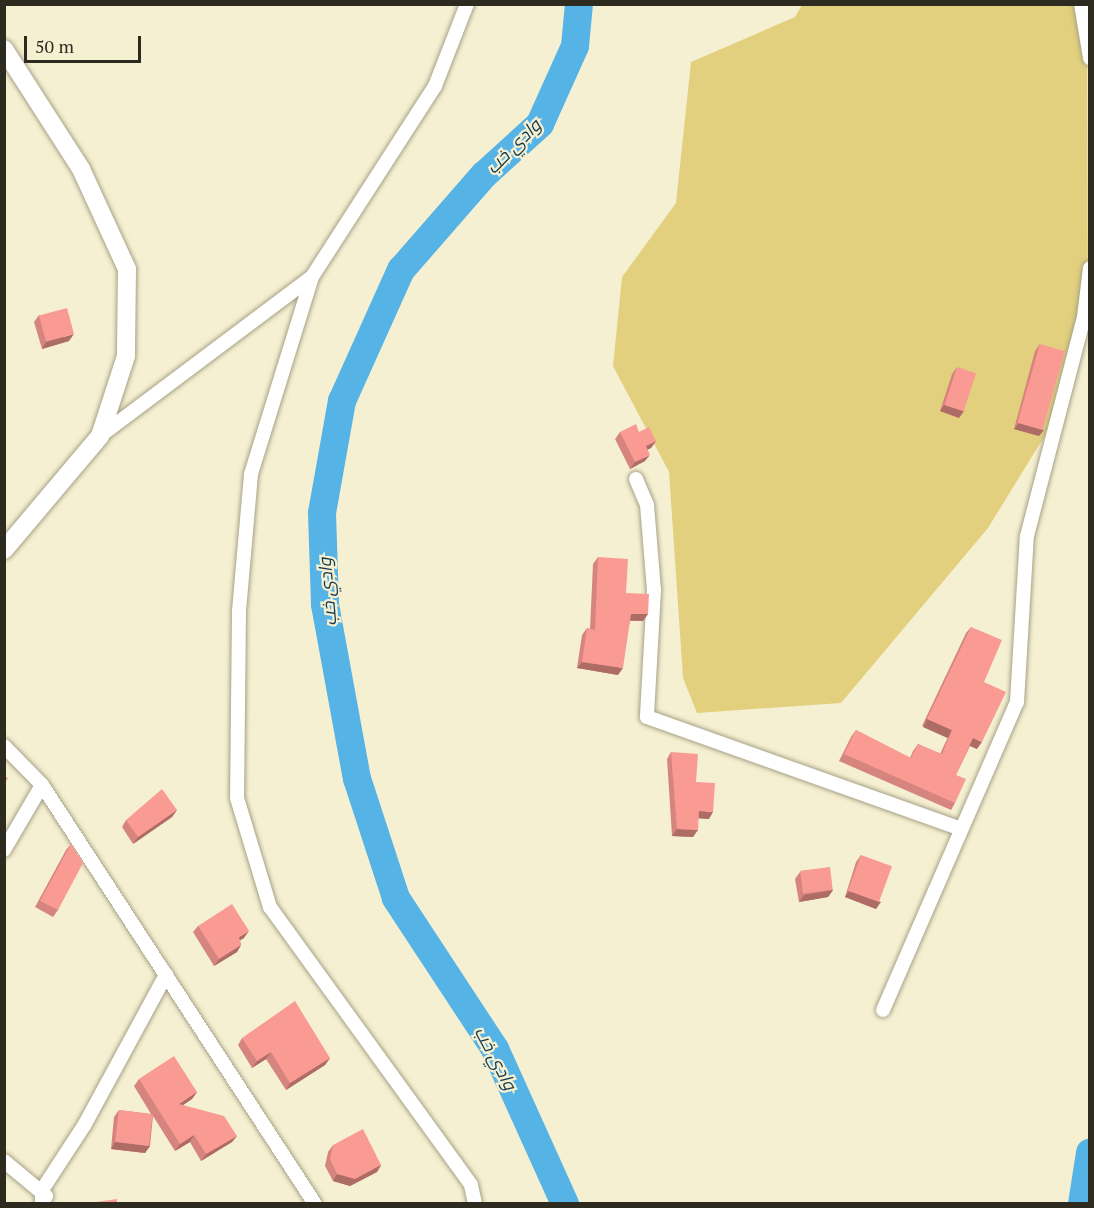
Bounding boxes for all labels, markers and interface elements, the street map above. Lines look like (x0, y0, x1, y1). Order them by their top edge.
scale bar (27, 24, 144, 62)
text: 50 m (35, 34, 74, 58)
water label: وادي خب (481, 114, 545, 178)
water label: وادي خب (313, 557, 341, 627)
water label: وادي خب (470, 1023, 522, 1093)

